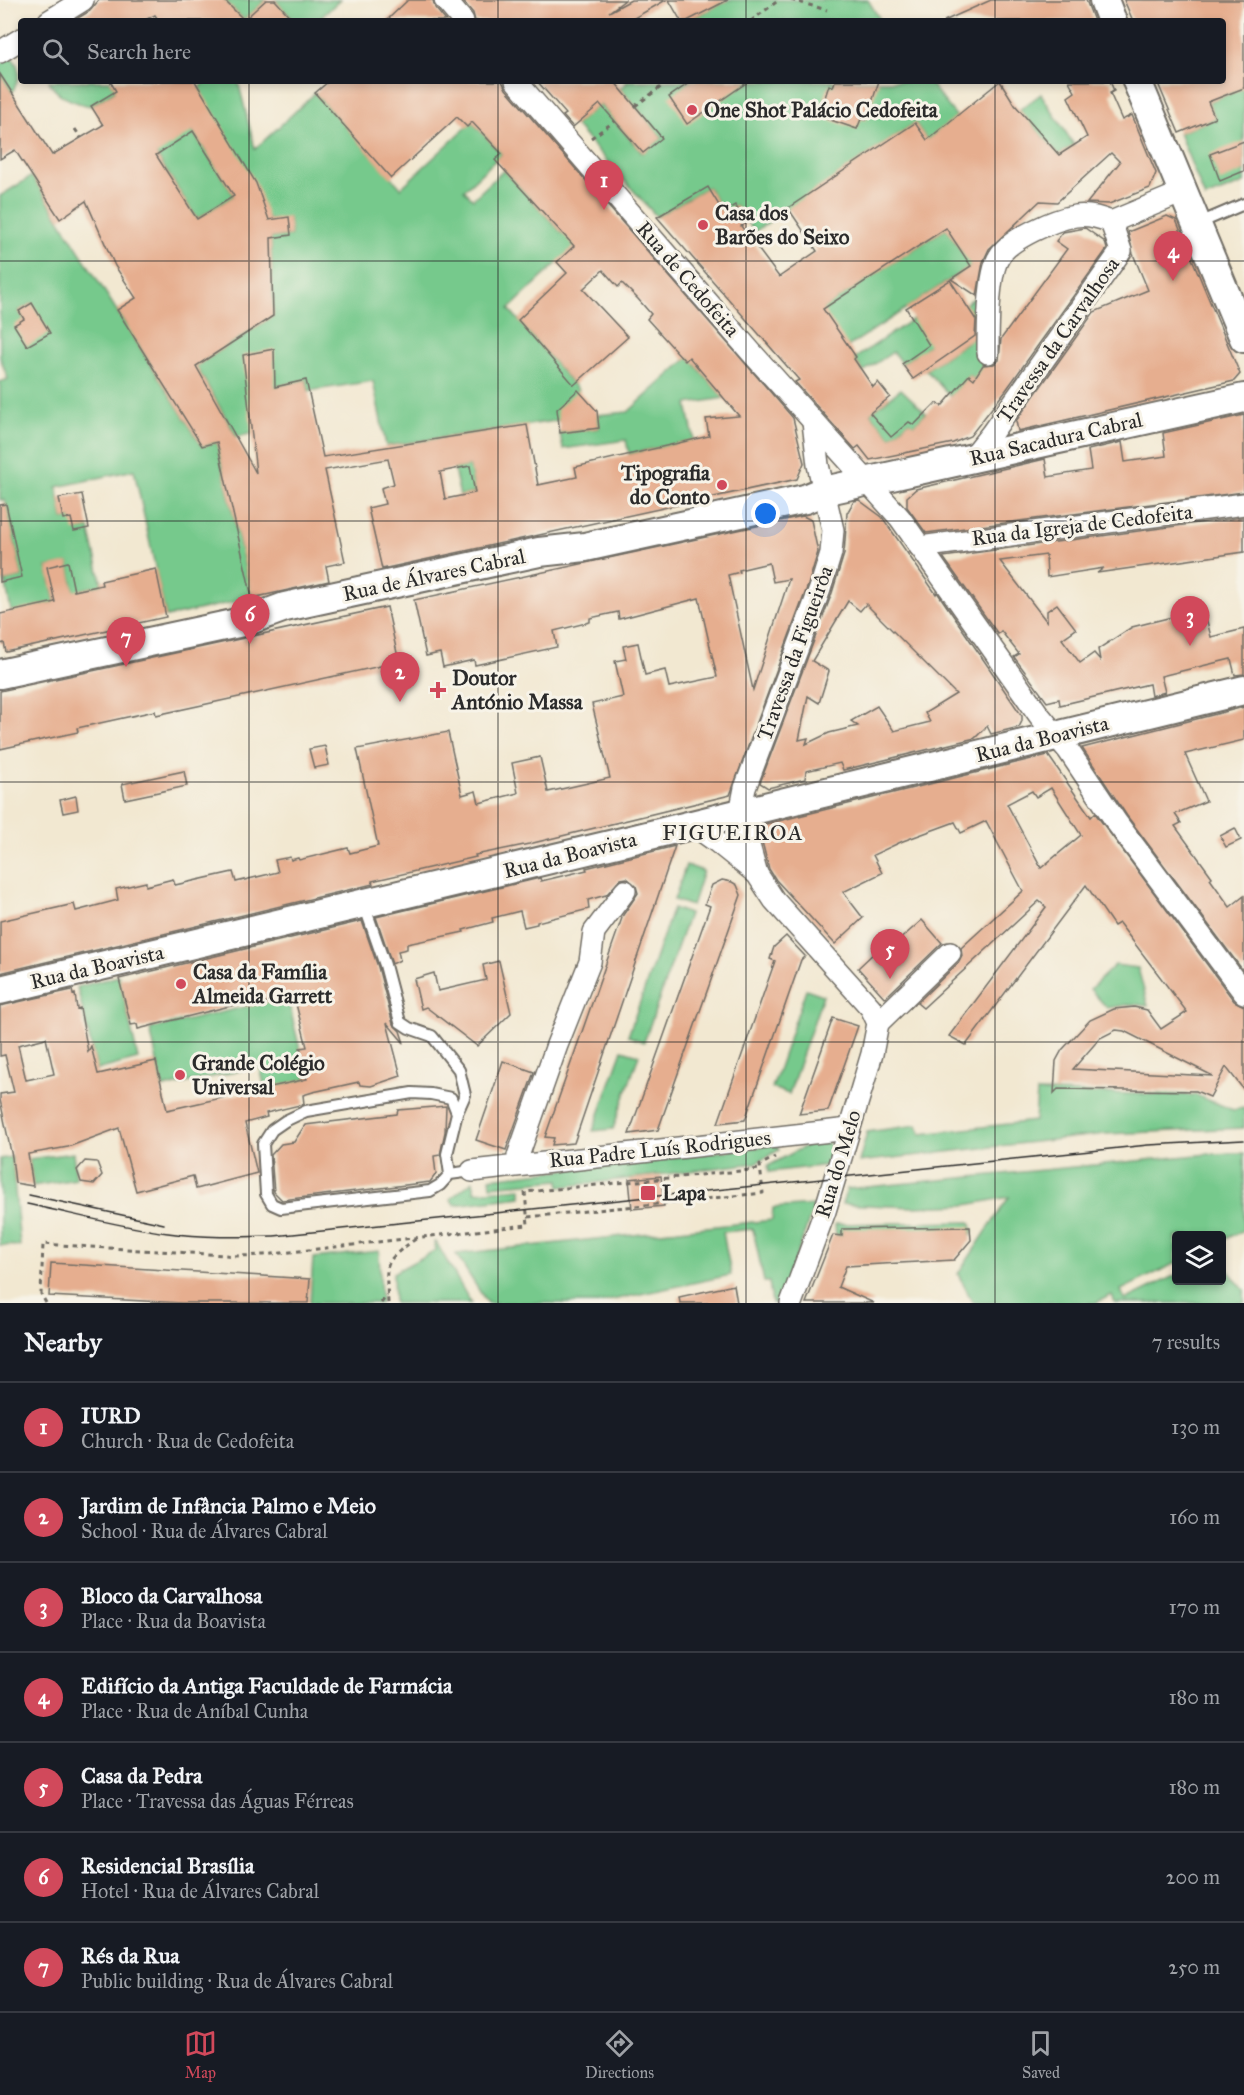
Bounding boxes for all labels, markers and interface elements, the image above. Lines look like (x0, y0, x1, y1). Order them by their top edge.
search box (18, 18, 1226, 84)
icon: search (39, 35, 72, 68)
text: Search here (87, 38, 191, 65)
place label: One Shot Palácio Cedofeita (704, 97, 939, 123)
marker: One Shot Palácio Cedofeita (685, 103, 699, 117)
pin: 1 (584, 160, 624, 210)
place label: Casa dos Barões do Seixo (715, 200, 850, 250)
street label: Rua de Cedofeita (631, 216, 745, 342)
marker: Casa dos Barões do Seixo (696, 218, 710, 232)
pin: 4 (1154, 232, 1192, 281)
street label: Travessa da Carvalhosa (991, 252, 1125, 428)
street label: Rua Sacadura Cabral (967, 406, 1145, 472)
place label: Tipografia do Conto (620, 460, 711, 510)
marker: Tipografia do Conto (715, 478, 729, 492)
your location (751, 499, 780, 528)
street label: Rua da Igreja de Cedofeita (970, 499, 1194, 551)
street label: Rua de Álvares Cabral (340, 543, 528, 607)
street label: Travessa da Figueirôa (751, 562, 839, 744)
pin: 6 (230, 594, 270, 644)
pin: 3 (1170, 596, 1210, 646)
pin: 7 (106, 618, 146, 667)
pin: 2 (380, 652, 420, 702)
place label: Doutor António Massa (450, 665, 584, 715)
marker: Doutor António Massa (429, 681, 447, 699)
street label: Rua da Boavista (973, 710, 1111, 768)
district label: FIGUEIROA (662, 819, 804, 846)
street label: Rua da Boavista (501, 826, 639, 884)
pin: 5 (870, 930, 910, 979)
street label: Rua da Boavista (28, 939, 166, 995)
place label: Casa da Família Almeida Garrett (191, 959, 333, 1009)
marker: Casa da Família Almeida Garrett (174, 977, 188, 991)
place label: Grande Colégio Universal (192, 1050, 325, 1100)
marker: Grande Colégio Universal (173, 1068, 187, 1082)
street label: Rua do Melo (809, 1107, 867, 1221)
street label: Rua Padre Luís Rodrigues (548, 1124, 772, 1174)
place label: Lapa (662, 1180, 707, 1206)
marker: Lapa (639, 1184, 657, 1202)
map controls (1172, 1231, 1226, 1285)
button: layers (1172, 1231, 1226, 1285)
text: Nearby (24, 1326, 102, 1358)
text: 7 results (1152, 1330, 1220, 1354)
text: IURD (81, 1402, 141, 1429)
text: 1 (40, 1415, 47, 1439)
text: 130 m (1171, 1415, 1220, 1439)
text: Church · Rua de Cedofeita (81, 1429, 294, 1453)
text: Jardim de Infância Palmo e Meio (81, 1492, 376, 1519)
text: 2 (39, 1505, 48, 1529)
text: 160 m (1169, 1505, 1220, 1529)
text: School · Rua de Álvares Cabral (81, 1519, 328, 1543)
text: Bloco da Carvalhosa (81, 1582, 262, 1609)
text: 3 (40, 1595, 48, 1619)
text: 170 m (1169, 1595, 1220, 1619)
text: Place · Rua da Boavista (81, 1609, 266, 1633)
text: Edifício da Antiga Faculdade de Farmácia (81, 1672, 452, 1699)
text: 4 (38, 1685, 49, 1709)
text: 180 m (1169, 1685, 1220, 1709)
text: Place · Rua de Aníbal Cunha (81, 1699, 308, 1723)
text: Casa da Pedra (81, 1762, 202, 1789)
text: 5 (39, 1775, 48, 1799)
text: 180 m (1169, 1775, 1220, 1799)
text: Place · Travessa das Águas Férreas (81, 1789, 354, 1813)
text: Residencial Brasília (81, 1852, 254, 1879)
text: 6 (38, 1865, 49, 1889)
text: 200 m (1166, 1865, 1220, 1889)
text: Hotel · Rua de Álvares Cabral (81, 1879, 319, 1903)
text: Rés da Rua (81, 1942, 180, 1969)
text: 7 (38, 1955, 49, 1979)
text: 250 m (1168, 1955, 1220, 1979)
text: Public building · Rua de Álvares Cabral (81, 1969, 393, 1993)
tab: Map (184, 2027, 217, 2082)
tab: Directions (585, 2027, 654, 2082)
tab: Saved (1022, 2027, 1060, 2082)

